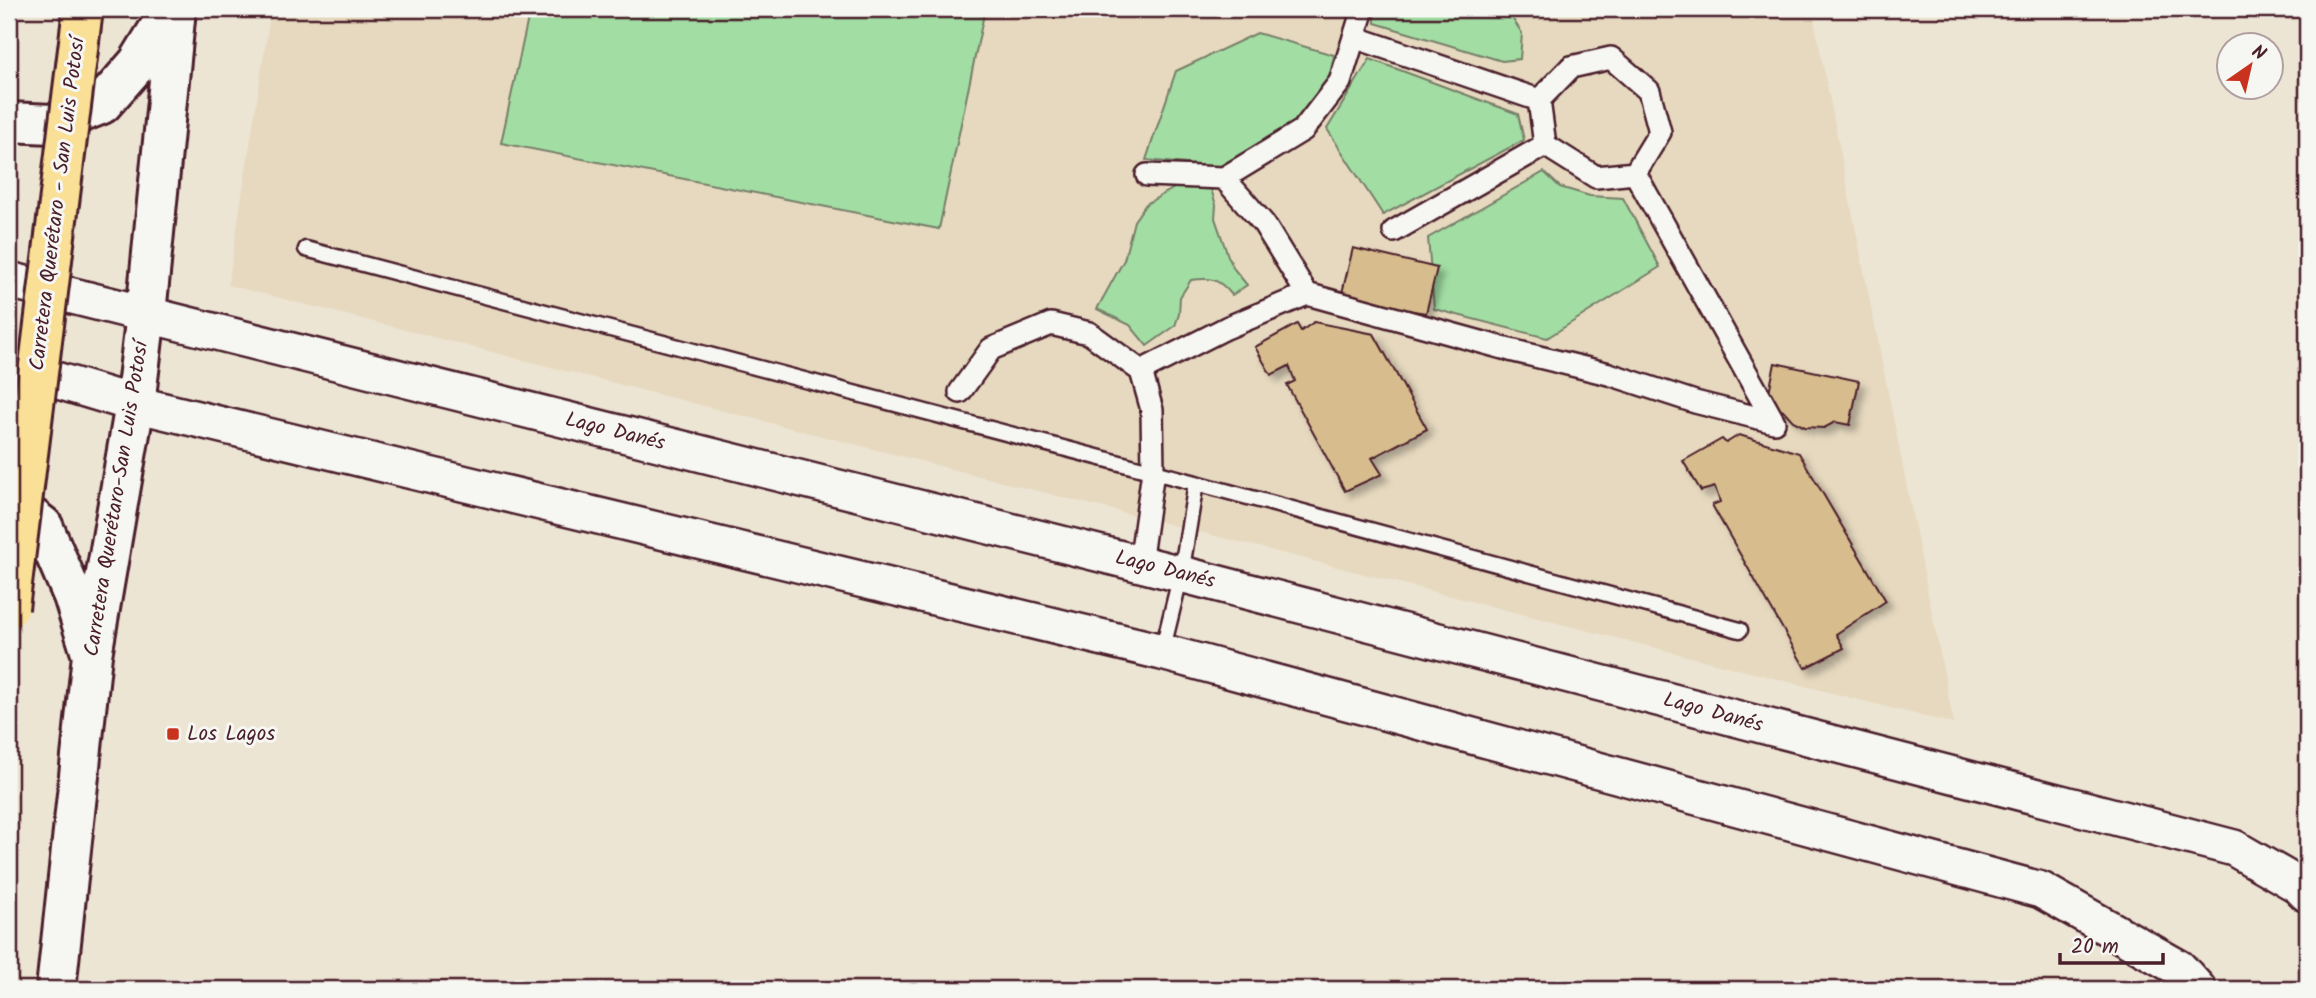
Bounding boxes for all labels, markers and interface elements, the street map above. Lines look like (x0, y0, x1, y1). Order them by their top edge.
street label: Carretera Querétaro - San Luis Potosí (21, 32, 95, 373)
north arrow (2214, 32, 2284, 102)
text: N (2245, 38, 2272, 69)
street label: Carretera Querétaro-San Luis Potosí (76, 336, 159, 659)
street label: Lago Danés (562, 404, 669, 460)
street label: Lago Danés (1112, 542, 1219, 598)
street label: Lago Danés (1659, 684, 1767, 742)
place label: Los Lagos (187, 718, 275, 751)
marker: Los Lagos (165, 726, 181, 742)
scale bar (2060, 921, 2164, 965)
text: 20 m (2071, 931, 2119, 964)

